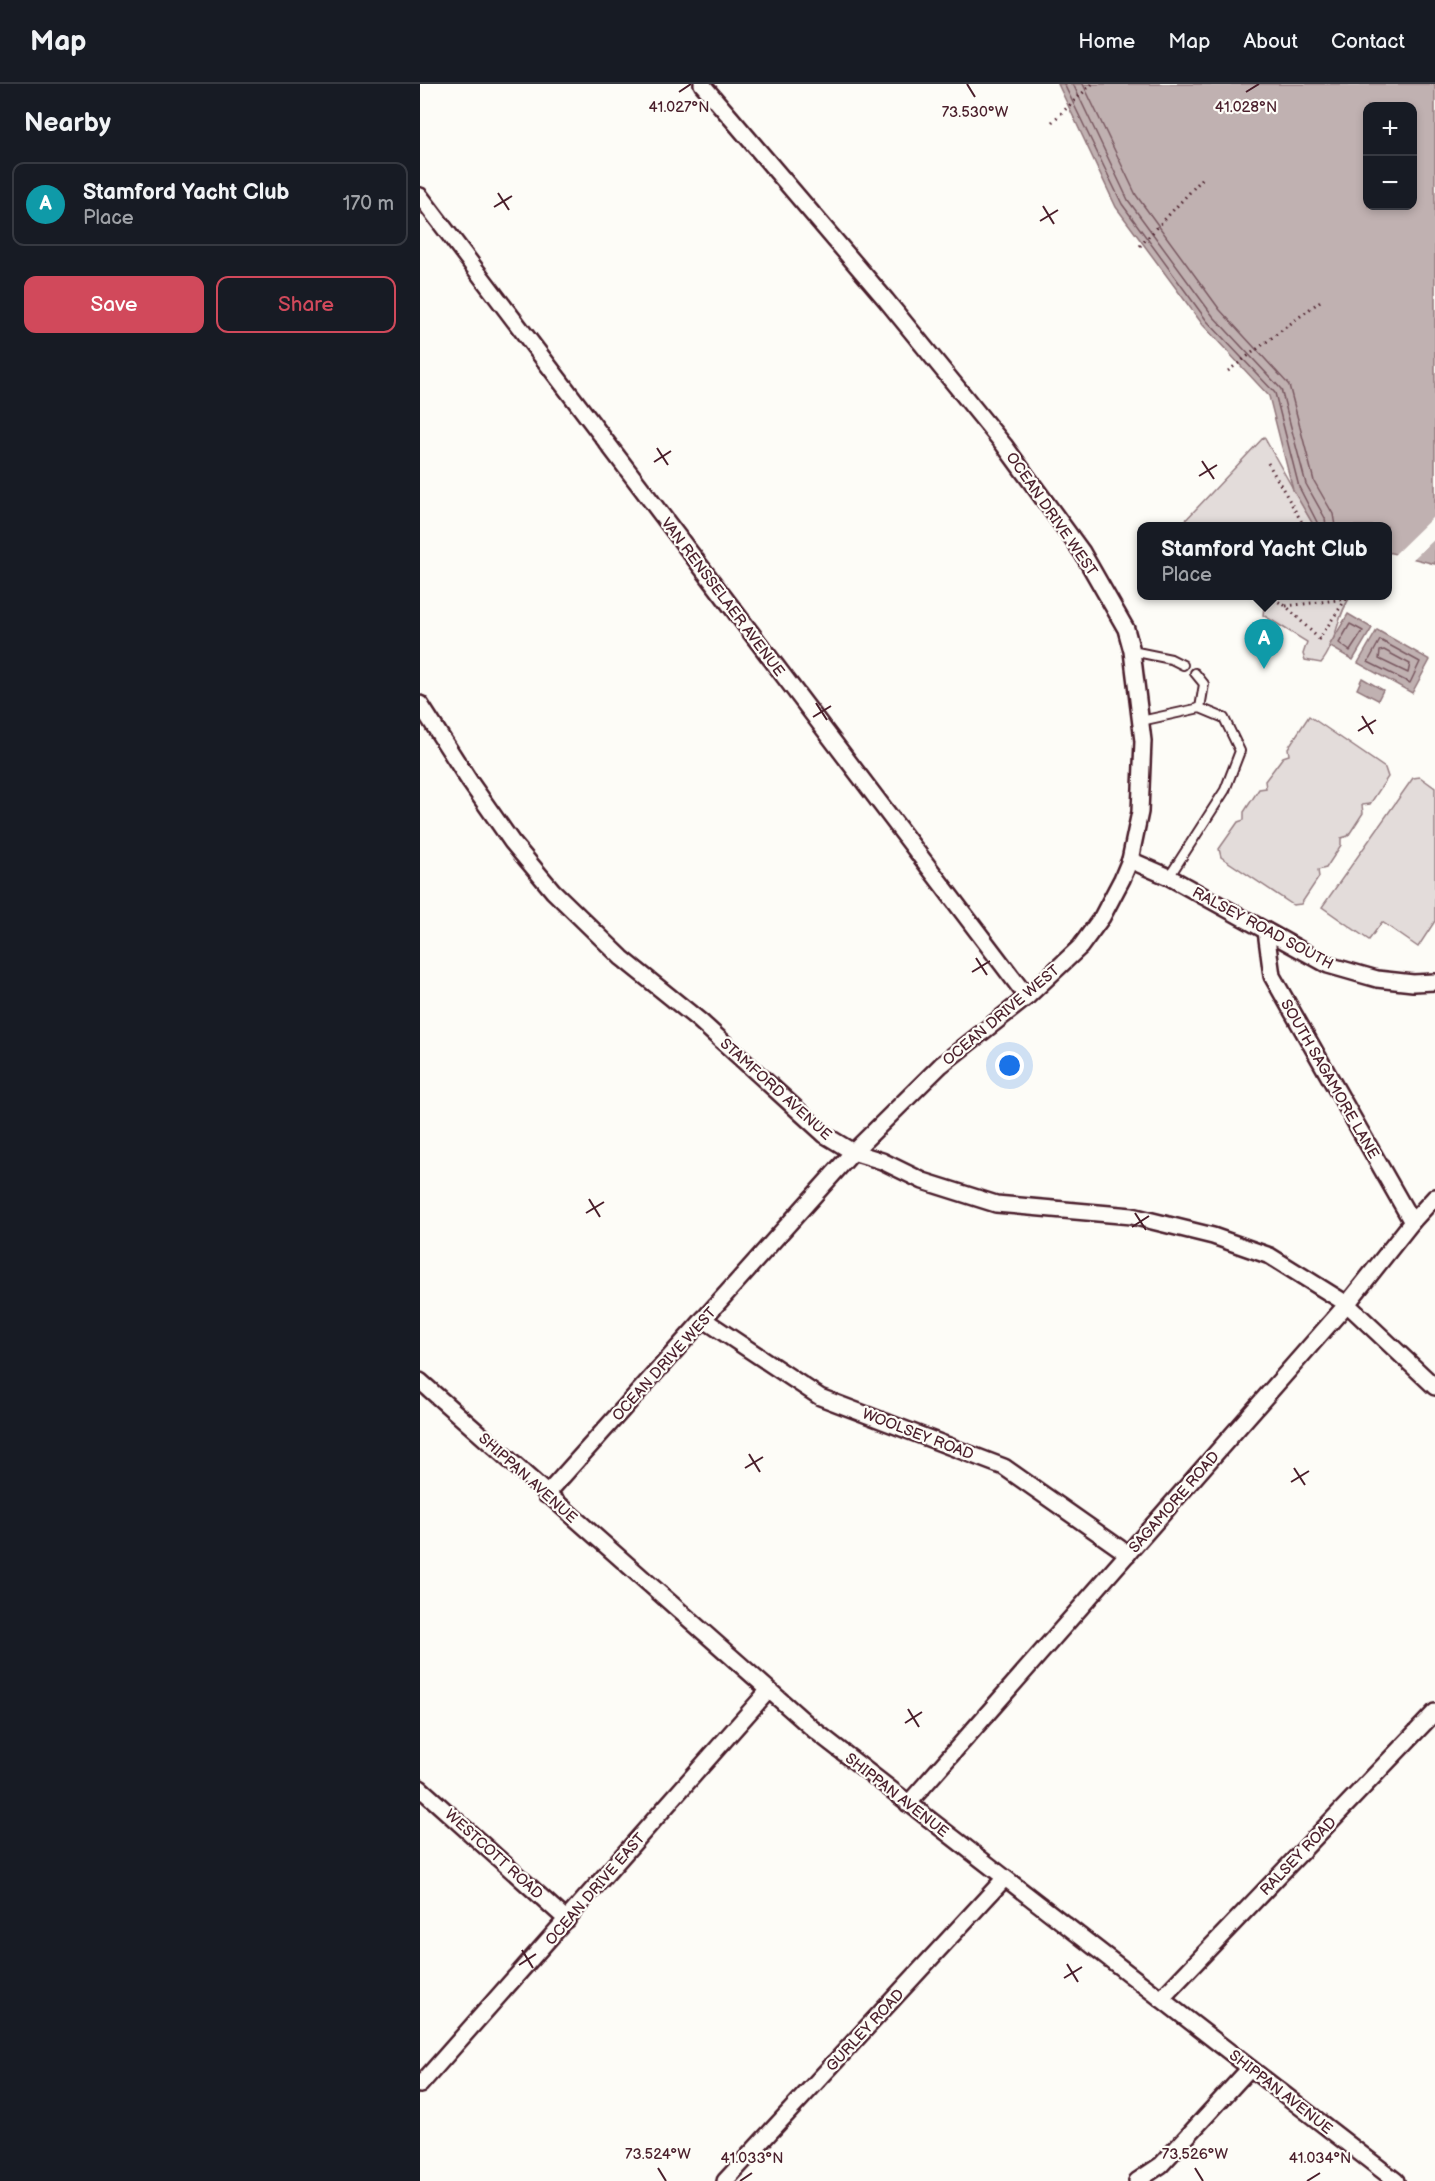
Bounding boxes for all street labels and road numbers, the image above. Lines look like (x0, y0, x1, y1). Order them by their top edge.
street label: OCEAN DRIVE WEST (1002, 449, 1101, 580)
street label: VAN RENSSELAER AVENUE (657, 514, 789, 681)
street label: RALSEY ROAD SOUTH (1189, 883, 1337, 974)
street label: OCEAN DRIVE WEST (939, 961, 1064, 1070)
street label: SOUTH SAGAMORE LANE (1276, 996, 1383, 1163)
street label: STAMFORD AVENUE (716, 1034, 835, 1145)
street label: OCEAN DRIVE WEST (608, 1304, 720, 1425)
street label: WOOLSEY ROAD (859, 1404, 976, 1464)
street label: SHIPPAN AVENUE (474, 1429, 581, 1528)
street label: SAGAMORE ROAD (1125, 1447, 1224, 1557)
street label: SHIPPAN AVENUE (841, 1749, 952, 1842)
street label: WESTCOTT ROAD (441, 1805, 547, 1903)
street label: RALSEY ROAD (1256, 1813, 1341, 1900)
street label: OCEAN DRIVE EAST (541, 1829, 649, 1949)
street label: GURLEY ROAD (822, 1985, 908, 2076)
street label: SHIPPAN AVENUE (1225, 2046, 1336, 2139)

